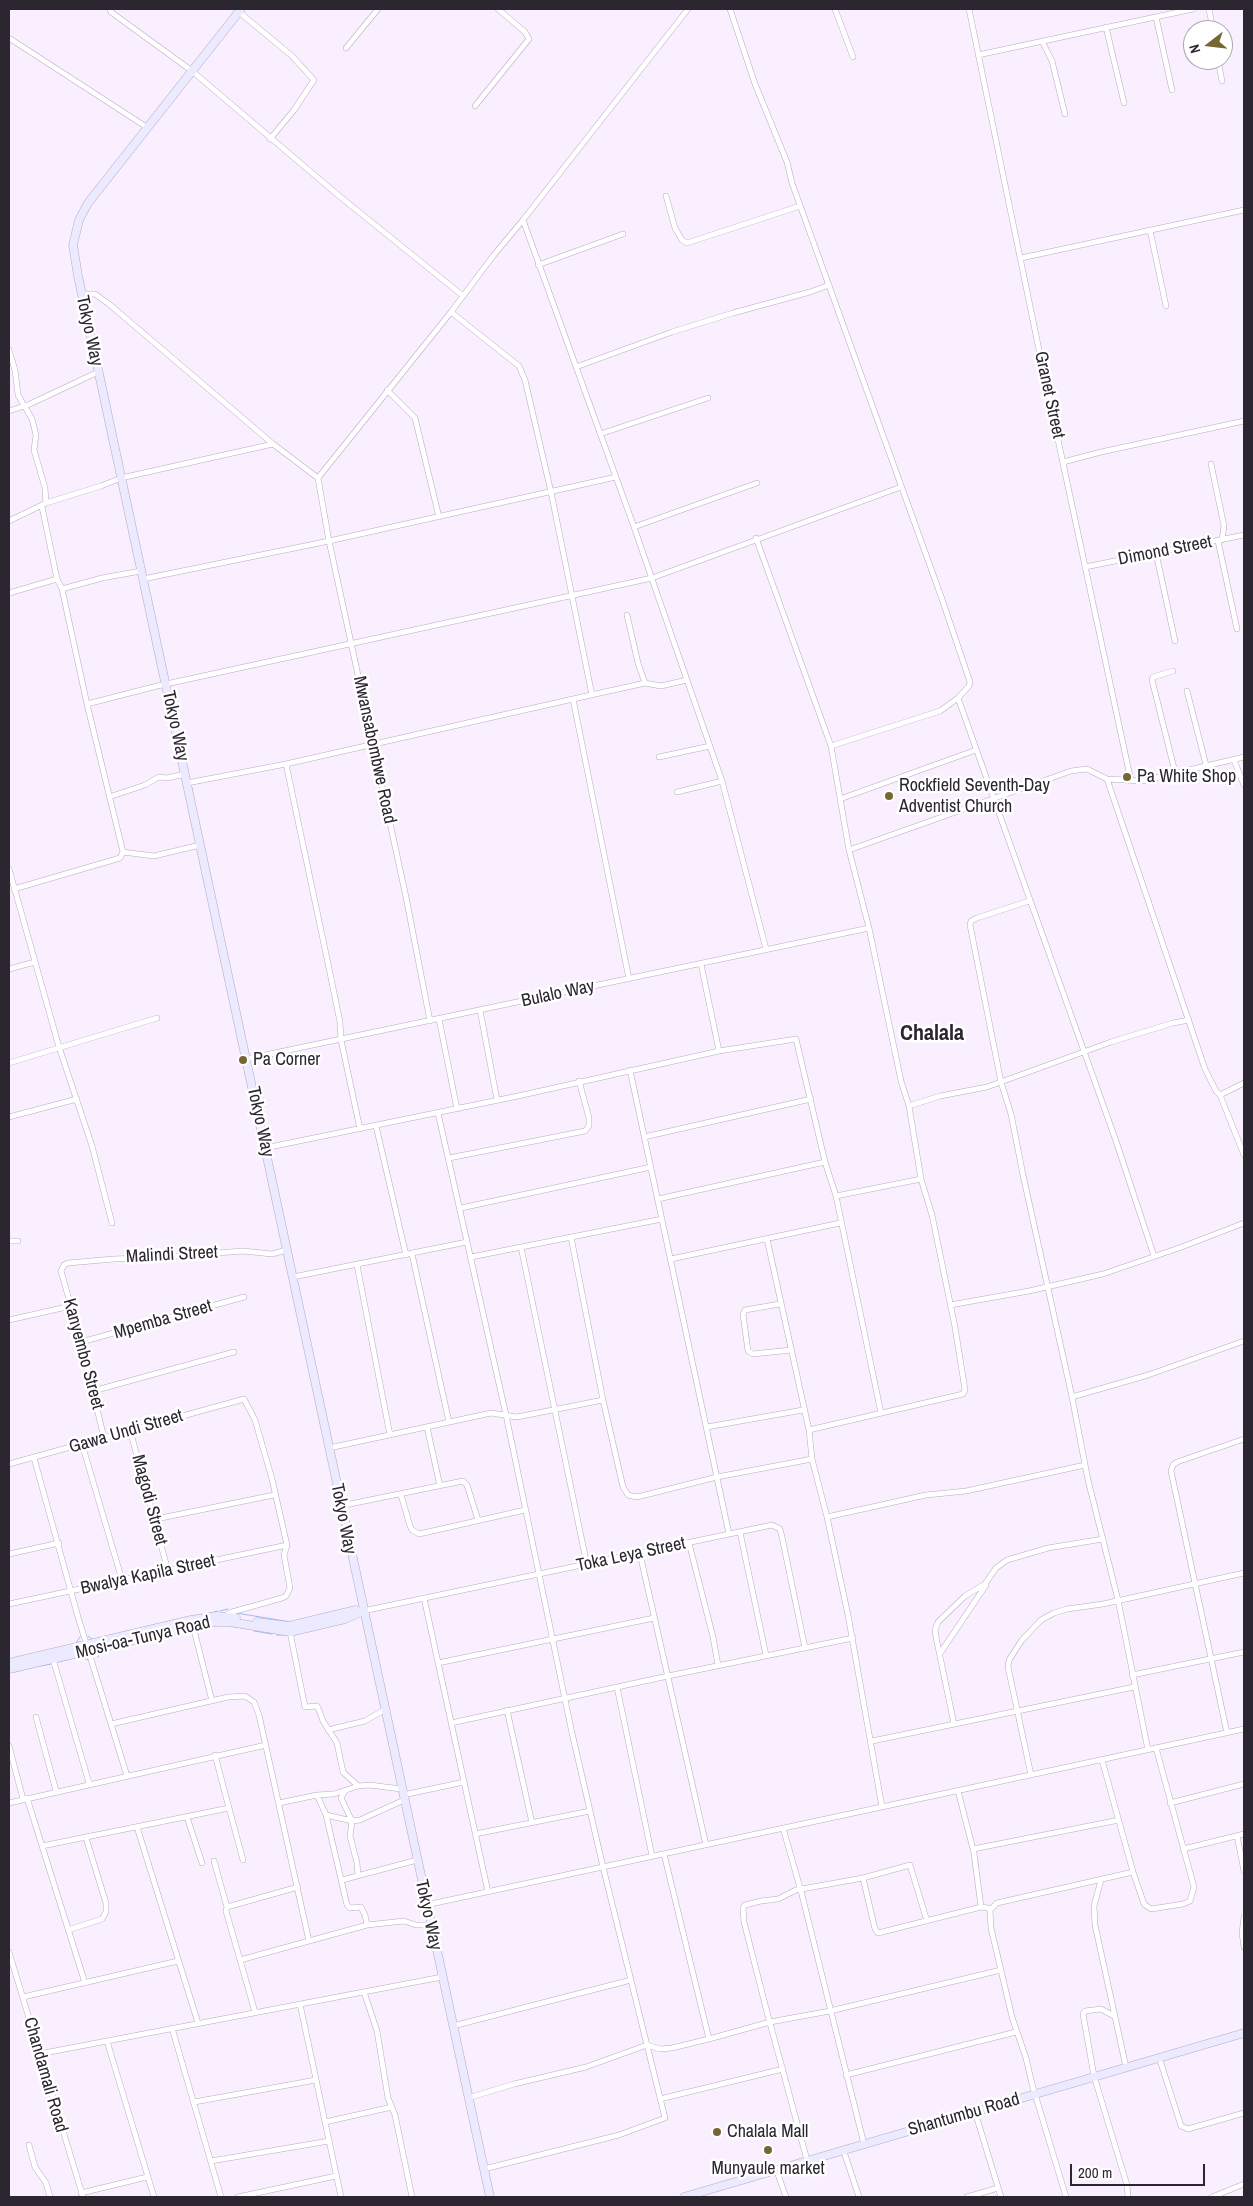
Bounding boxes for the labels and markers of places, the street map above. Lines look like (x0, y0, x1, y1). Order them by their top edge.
place label: Pa White Shop (1137, 766, 1236, 788)
marker: Pa White Shop (1121, 771, 1133, 783)
place label: Rockfield Seventh-Day Adventist Church (899, 775, 1050, 818)
marker: Rockfield Seventh-Day Adventist Church (883, 790, 895, 802)
place label: Pa Corner (253, 1049, 320, 1071)
marker: Pa Corner (237, 1054, 249, 1066)
place label: Chalala Mall (727, 2121, 808, 2143)
marker: Chalala Mall (711, 2126, 723, 2138)
marker: Munyaule market (762, 2144, 774, 2156)
place label: Munyaule market (711, 2158, 825, 2180)

